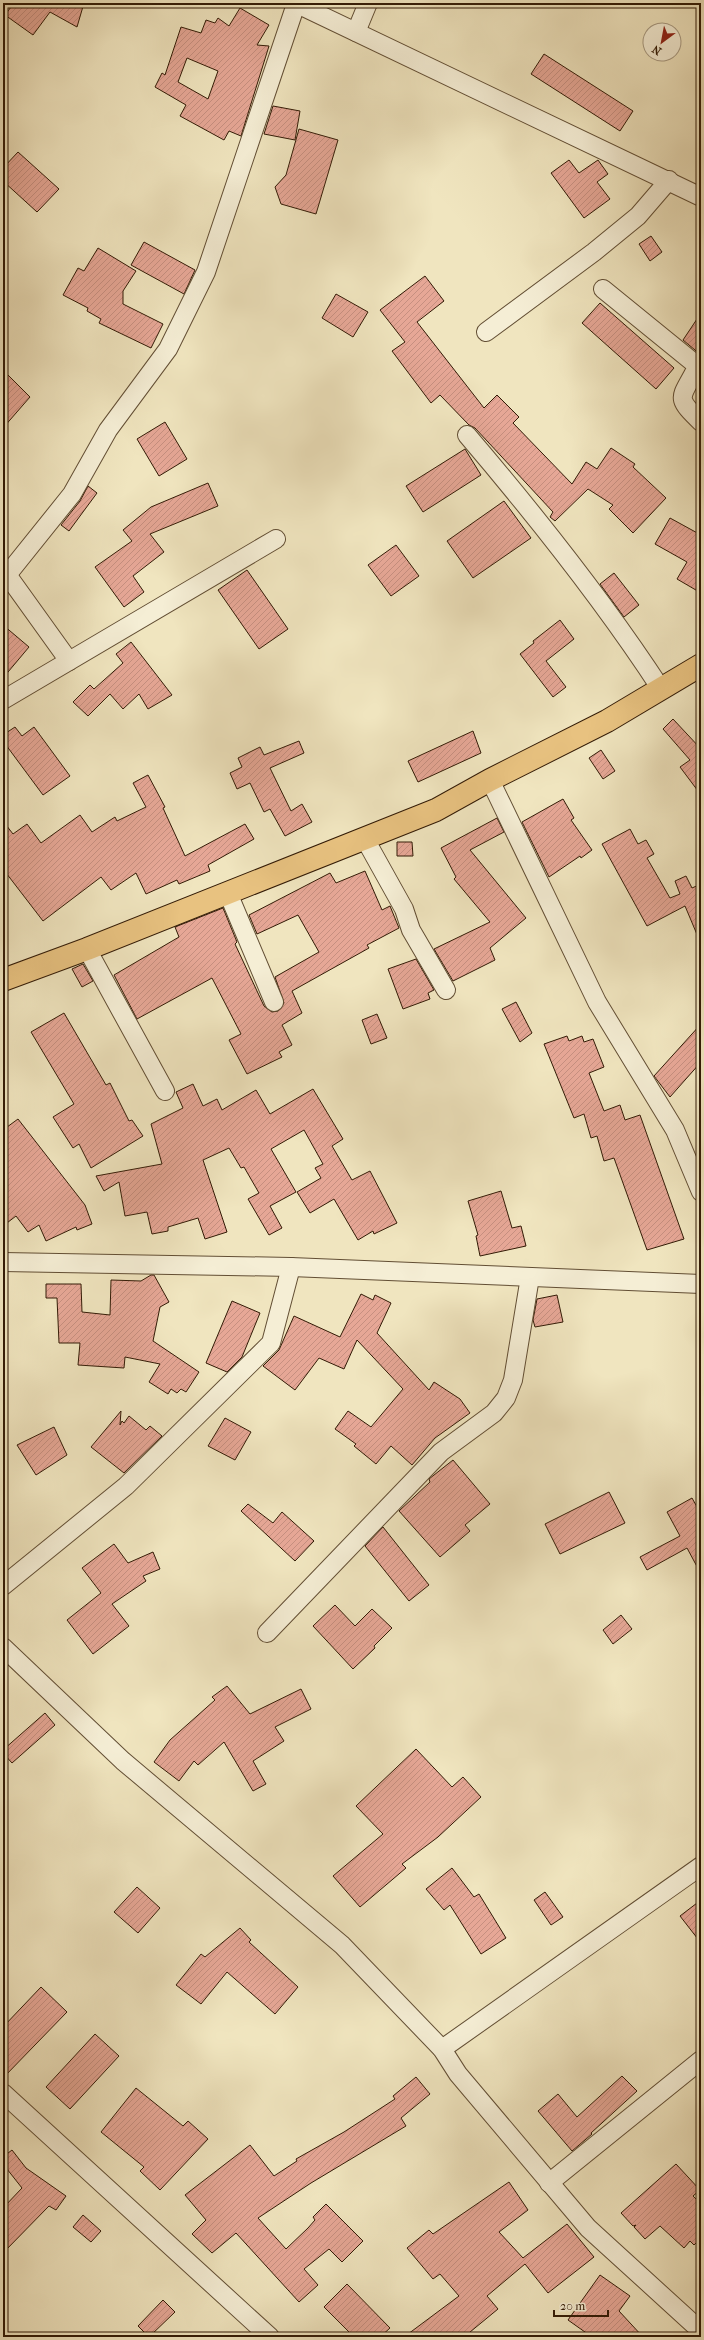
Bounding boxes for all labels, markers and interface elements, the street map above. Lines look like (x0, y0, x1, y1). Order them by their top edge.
north arrow (642, 22, 682, 62)
text: N (649, 42, 664, 58)
scale bar (554, 2292, 608, 2318)
text: 20 m (560, 2299, 585, 2313)

